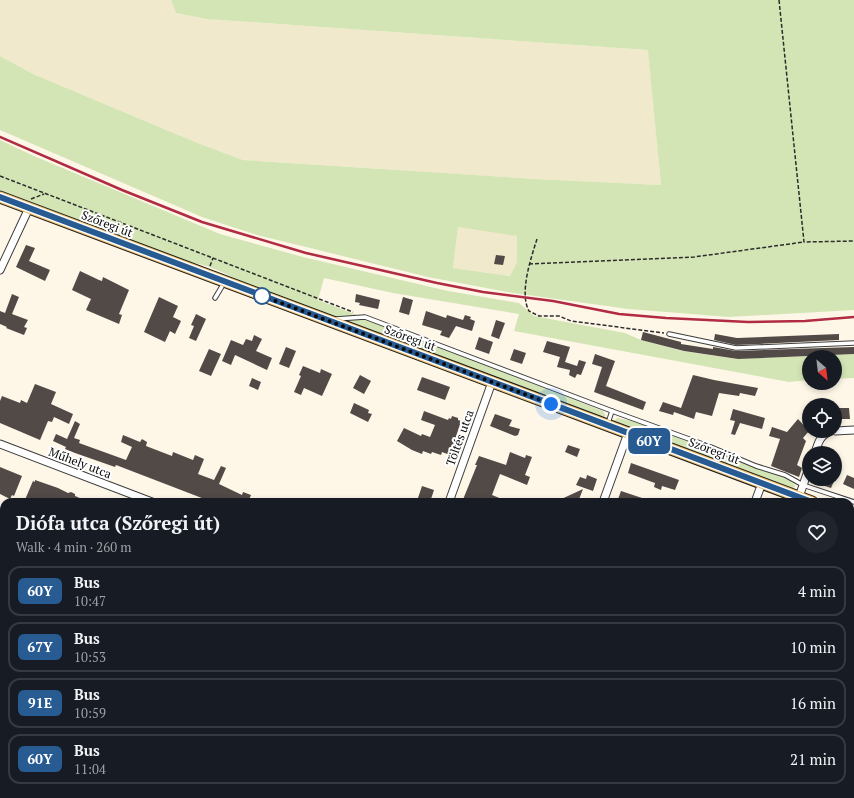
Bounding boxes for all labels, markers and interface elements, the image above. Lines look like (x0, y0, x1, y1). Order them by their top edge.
street label: Szőregi út (79, 207, 135, 240)
unlabelled marker (253, 287, 271, 305)
street label: Szőregi út (382, 321, 438, 354)
north arrow (802, 350, 842, 390)
map controls (802, 350, 842, 486)
your location (541, 394, 561, 414)
button: locate (802, 398, 842, 438)
street label: Töltés utca (442, 408, 477, 468)
line badge: 60Y (626, 428, 672, 454)
text: 60Y (636, 431, 662, 450)
street label: Szőregi út (686, 434, 742, 467)
street label: Műhely utca (47, 444, 114, 481)
button: layers (802, 446, 842, 486)
text: Diófa utca (Szőregi út) (16, 510, 220, 535)
button: heart (796, 511, 838, 553)
text: Walk · 4 min · 260 m (16, 538, 131, 556)
text: Bus (74, 572, 100, 592)
text: 60Y (27, 581, 53, 600)
text: 4 min (798, 581, 836, 601)
text: 10:47 (74, 592, 106, 610)
text: Bus (74, 628, 100, 648)
text: 67Y (27, 637, 53, 656)
text: 10 min (790, 637, 836, 657)
text: 10:53 (74, 648, 106, 666)
text: Bus (74, 684, 100, 704)
text: 91E (28, 693, 52, 712)
text: 16 min (790, 693, 836, 713)
text: 10:59 (74, 704, 106, 722)
text: Bus (74, 740, 100, 760)
text: 60Y (27, 749, 53, 768)
text: 21 min (790, 749, 836, 769)
text: 11:04 (74, 760, 106, 778)

